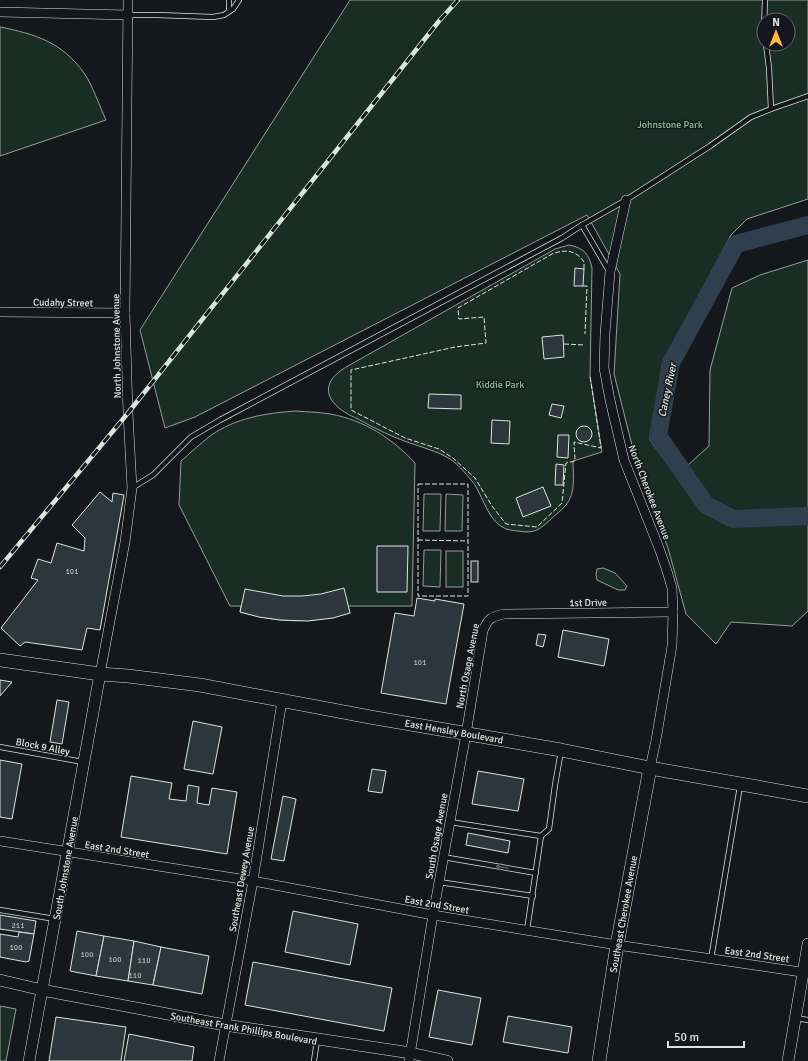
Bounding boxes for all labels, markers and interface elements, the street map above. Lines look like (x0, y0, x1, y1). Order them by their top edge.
north arrow (756, 12, 796, 52)
text: N (772, 16, 780, 29)
park label: Johnstone Park (637, 119, 703, 131)
street label: North Johnstone Avenue (110, 294, 124, 398)
street label: Cudahy Street (33, 296, 94, 310)
water label: Caney River (655, 360, 680, 418)
park label: Kiddie Park (476, 379, 524, 391)
street label: North Cherokee Avenue (625, 443, 673, 541)
house number: 101 (66, 566, 78, 576)
street label: 1st Drive (569, 597, 607, 609)
street label: North Osage Avenue (454, 622, 482, 710)
house number: 101 (414, 657, 426, 667)
street label: East Hensley Boulevard (404, 717, 504, 747)
street label: Block 9 Alley (15, 736, 71, 758)
street label: South Osage Avenue (424, 792, 450, 880)
street label: South Johnstone Avenue (51, 815, 81, 921)
street label: Southeast Dewey Avenue (227, 826, 257, 933)
street label: East 2nd Street (84, 839, 150, 861)
street label: Southeast Cherokee Avenue (608, 855, 640, 974)
one-way arrow (496, 863, 509, 871)
street label: East 2nd Street (404, 893, 470, 917)
house number: 211 (12, 920, 24, 930)
house number: 100 (10, 942, 22, 952)
street label: East 2nd Street (724, 945, 790, 966)
house number: 100 (81, 949, 93, 959)
house number: 100 (109, 954, 121, 964)
house number: 110 (138, 955, 150, 965)
house number: 110 (129, 970, 141, 980)
street label: Southeast Frank Phillips Boulevard (170, 1010, 318, 1048)
scale bar (668, 1023, 744, 1049)
text: 50 m (674, 1030, 699, 1045)

